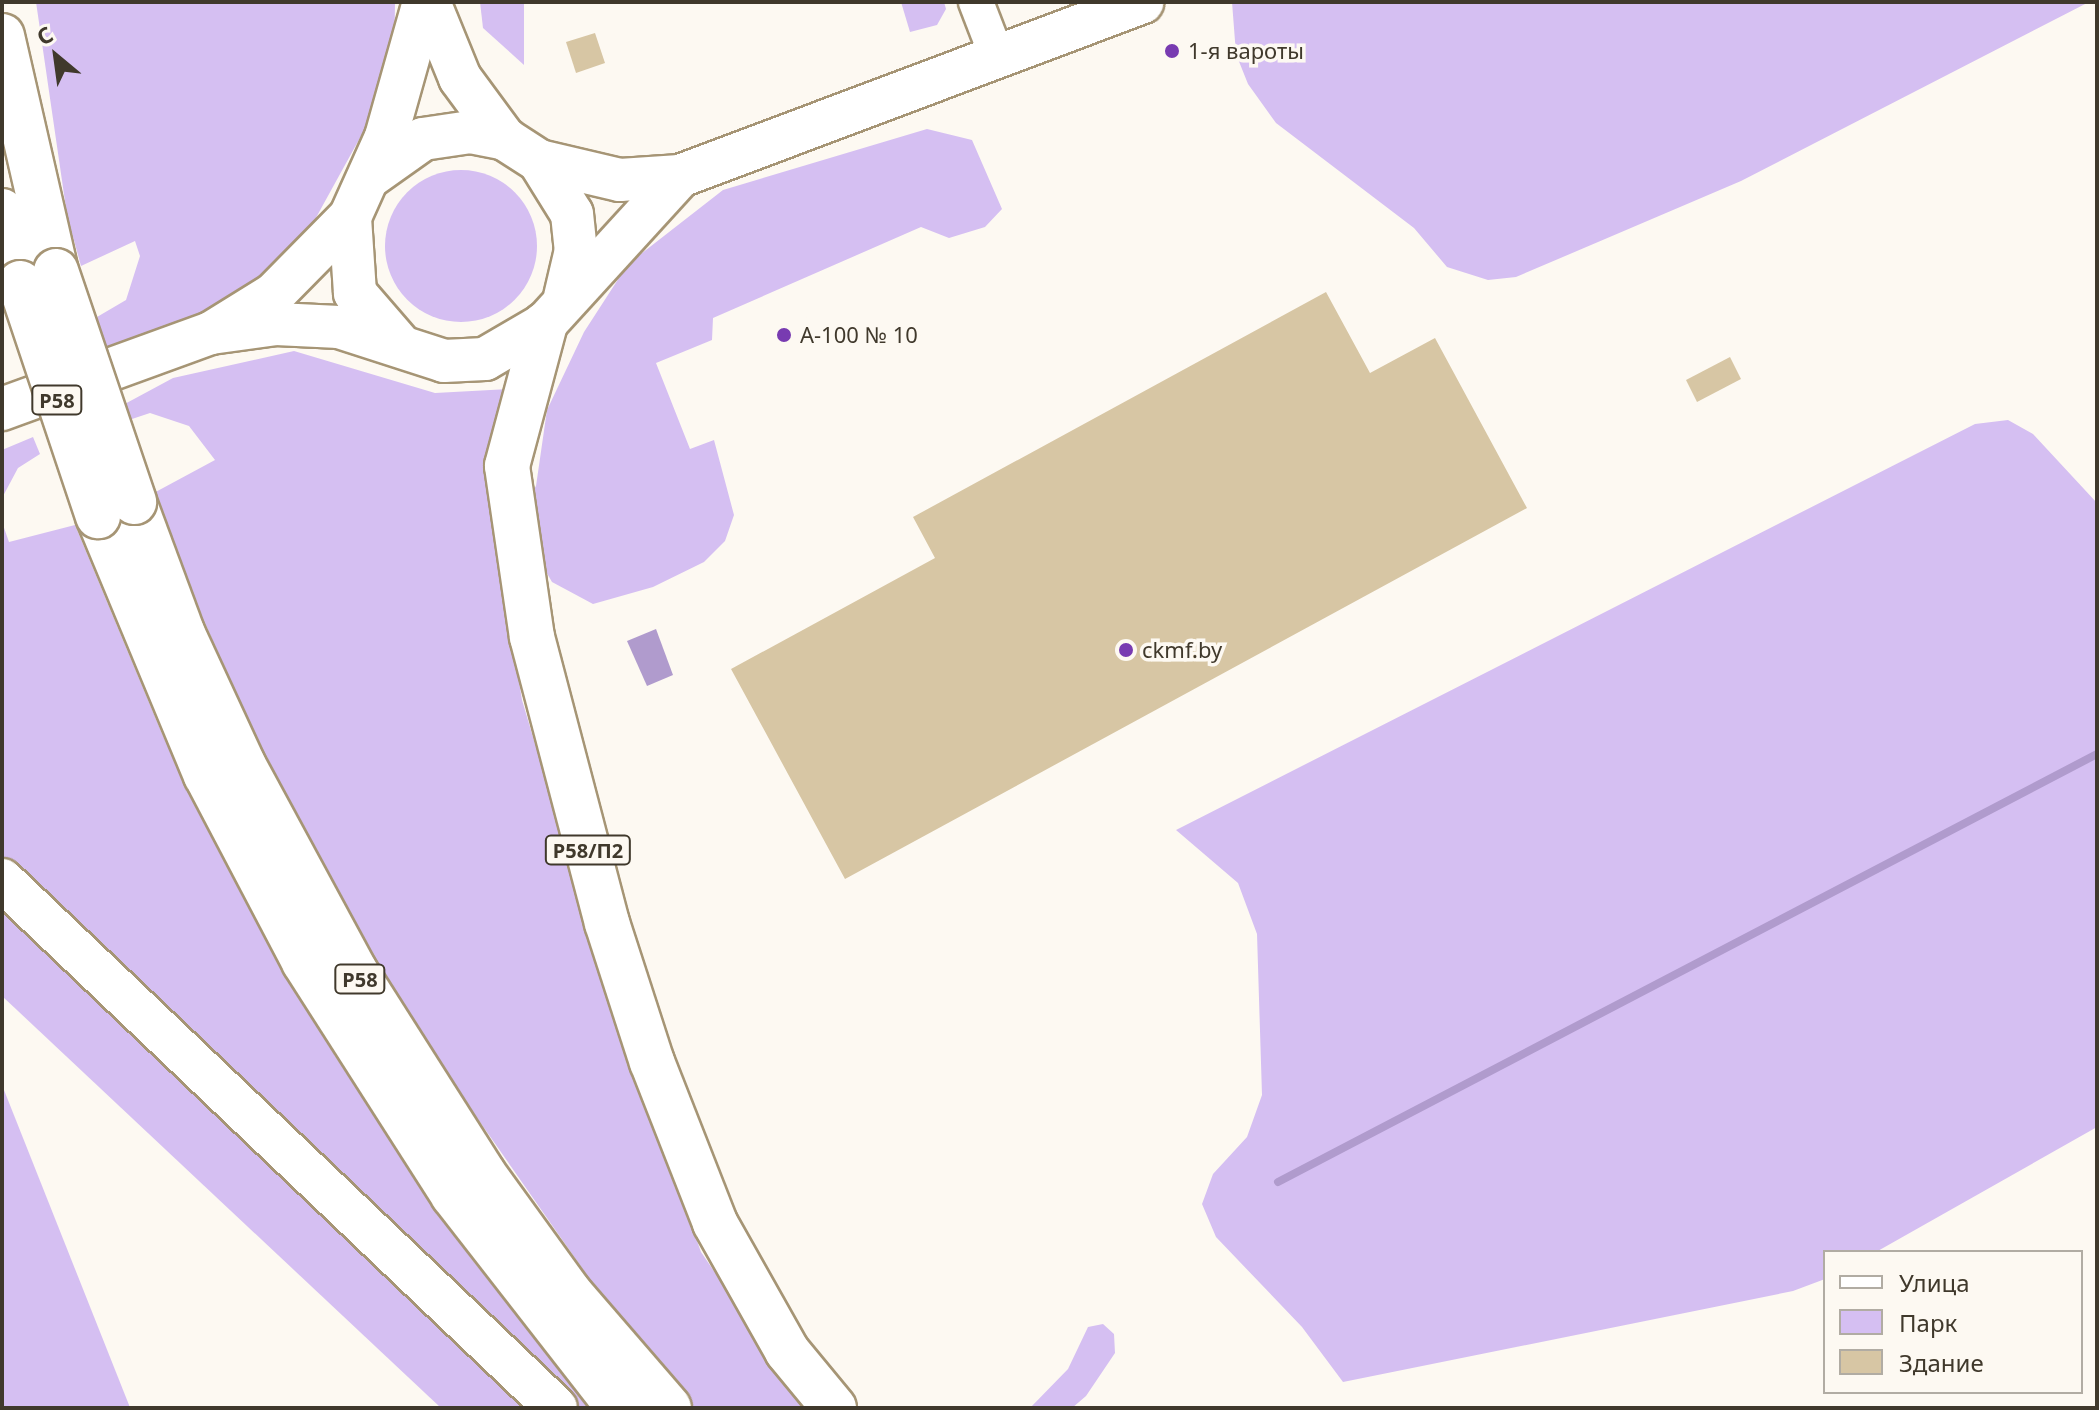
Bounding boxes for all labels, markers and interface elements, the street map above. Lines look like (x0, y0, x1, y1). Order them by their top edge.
north arrow (16, 16, 96, 96)
text: С (31, 18, 58, 52)
place label: 1-я вароты (1188, 38, 1304, 64)
marker: 1-я вароты (1163, 42, 1181, 60)
place label: А-100 № 10 (800, 322, 918, 348)
marker: А-100 № 10 (775, 326, 793, 344)
road number: Р58 (31, 384, 83, 416)
place label: ckmf.by (1142, 637, 1222, 663)
marker: ckmf.by (1117, 641, 1135, 659)
road number: Р58/П2 (544, 834, 632, 866)
road number: Р58 (334, 963, 386, 995)
legend (1823, 1250, 2083, 1394)
text: Улица (1899, 1266, 1970, 1299)
text: Парк (1899, 1306, 1957, 1339)
text: Здание (1899, 1346, 1984, 1379)

